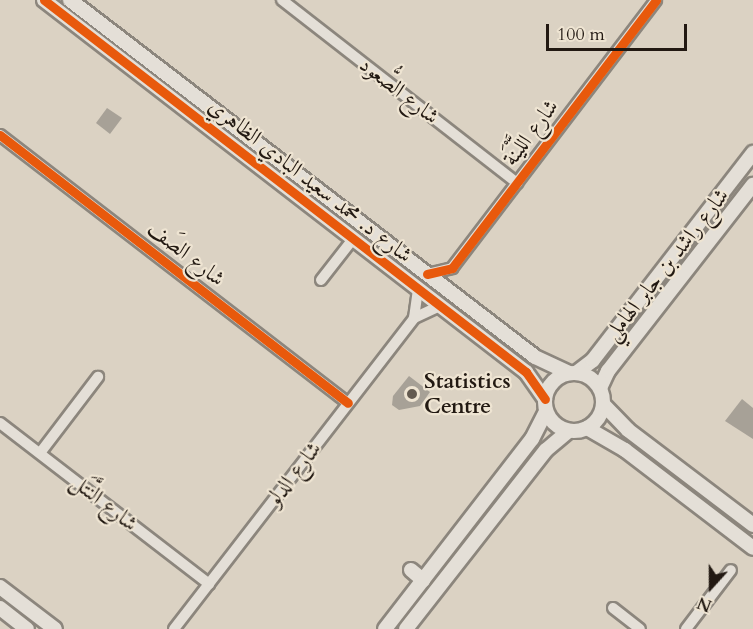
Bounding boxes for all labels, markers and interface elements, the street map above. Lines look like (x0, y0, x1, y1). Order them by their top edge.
scale bar (549, 12, 690, 50)
text: 100 m (557, 22, 605, 47)
street label: شارع الصُّعود (354, 52, 444, 130)
street label: شارع د. محمد سعيد البادي الظاهري (203, 93, 417, 269)
street label: شارع اللَّيْنَة (498, 95, 564, 171)
street label: شارع راشد بن جابر الهاملي (599, 183, 735, 347)
street label: شارع الصَف (142, 216, 230, 292)
place label: Statistics Centre (424, 368, 511, 420)
marker: Statistics Centre (405, 387, 419, 401)
street label: شارع الدلو (261, 437, 327, 511)
street label: شارع النَّتَل (65, 469, 143, 537)
north arrow (681, 557, 741, 617)
text: N (694, 591, 715, 617)

